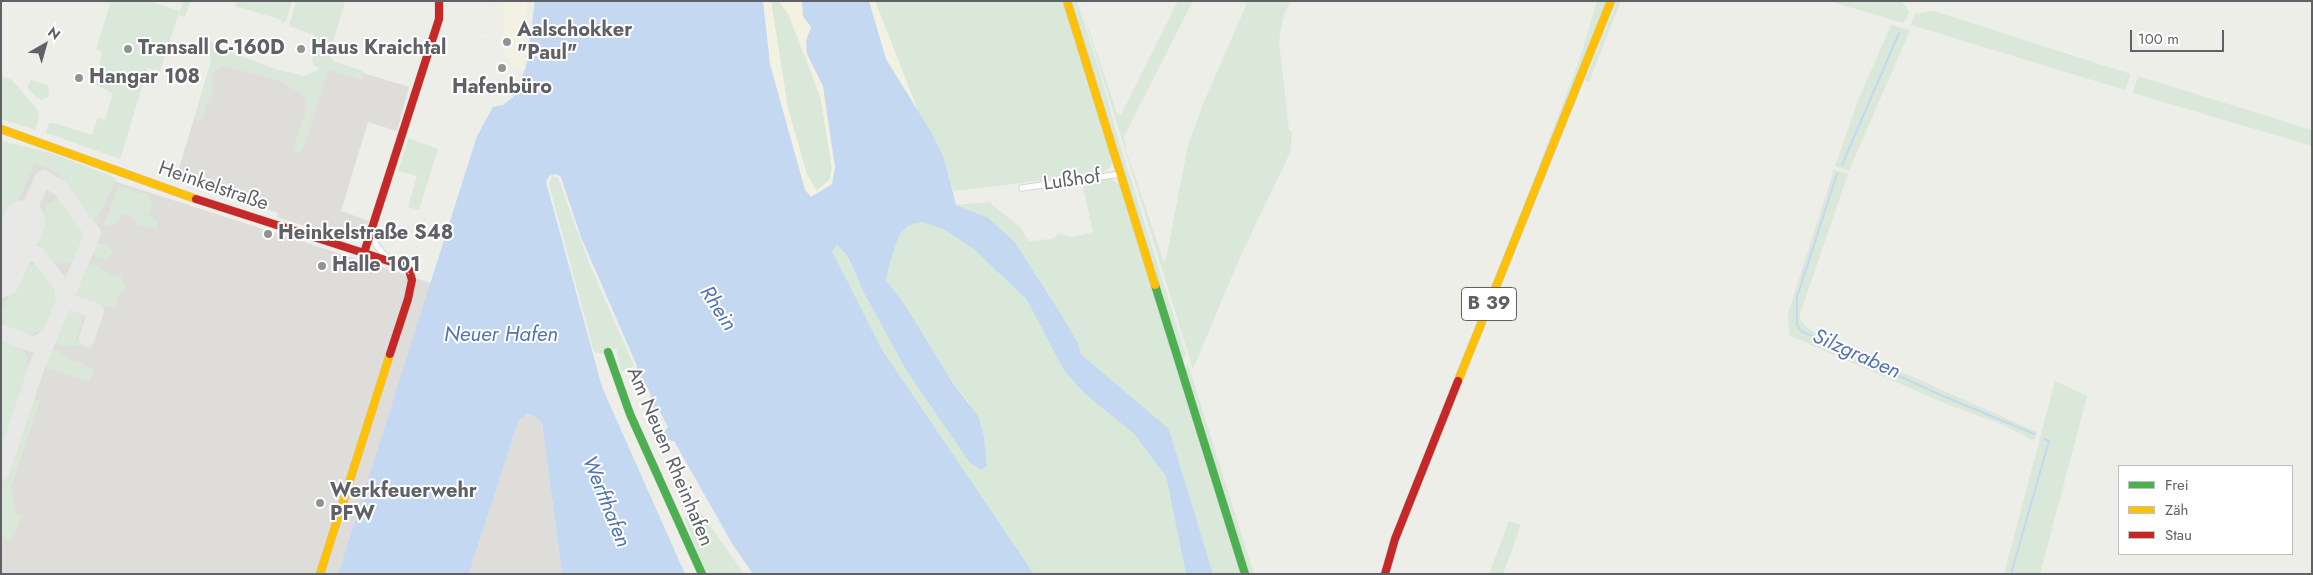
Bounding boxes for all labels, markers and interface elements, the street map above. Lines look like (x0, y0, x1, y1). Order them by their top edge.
place label: Aalschokker "Paul" (517, 19, 633, 66)
north arrow (20, 20, 70, 70)
scale bar (2133, 20, 2227, 52)
text: N (44, 22, 65, 44)
text: 100 m (2138, 28, 2179, 50)
marker: Aalschokker "Paul" (501, 36, 513, 48)
place label: Transall C-160D (138, 37, 285, 61)
place label: Haus Kraichtal (311, 37, 446, 61)
marker: Transall C-160D (122, 43, 134, 55)
marker: Haus Kraichtal (295, 43, 307, 55)
marker: Hafenbüro (496, 62, 508, 74)
place label: Hangar 108 (89, 66, 200, 90)
marker: Hangar 108 (73, 72, 85, 84)
place label: Hafenbüro (452, 76, 552, 100)
street label: Heinkelstraße (155, 157, 271, 217)
street label: Lußhof (1042, 165, 1102, 197)
place label: Heinkelstraße S48 (278, 222, 453, 246)
marker: Heinkelstraße S48 (262, 228, 274, 240)
place label: Halle 101 (332, 254, 420, 278)
marker: Halle 101 (316, 260, 328, 272)
water label: Rhein (693, 282, 741, 336)
road number: B 39 (1462, 288, 1516, 320)
water label: Neuer Hafen (444, 323, 558, 349)
water label: Silzgraben (1808, 325, 1904, 385)
street label: Am Neuen Rheinhafen (620, 364, 718, 550)
water label: Werfthafen (575, 453, 635, 551)
legend (2118, 465, 2293, 555)
text: Frei (2165, 474, 2189, 496)
place label: Werkfeuerwehr PFW (330, 480, 477, 527)
marker: Werkfeuerwehr PFW (314, 497, 326, 509)
text: Zäh (2165, 499, 2188, 521)
text: Stau (2165, 524, 2192, 546)

